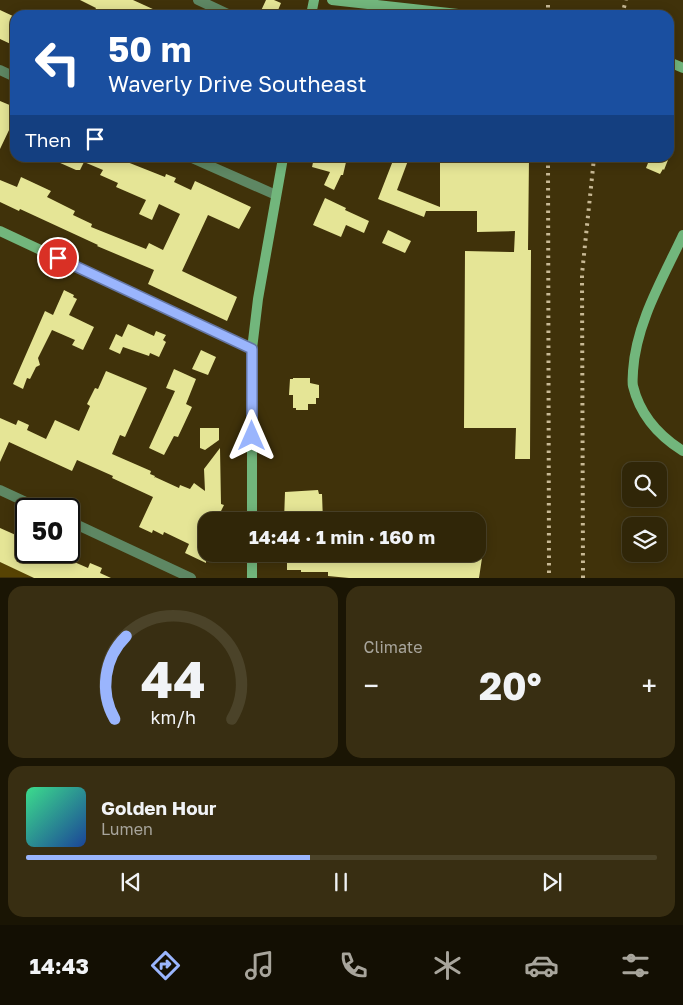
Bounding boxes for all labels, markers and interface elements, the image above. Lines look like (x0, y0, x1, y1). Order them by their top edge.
text: 50 m (108, 28, 191, 70)
icon: left (25, 30, 90, 95)
text: Waverly Drive Southeast (108, 70, 366, 97)
icon: arrive (81, 125, 109, 153)
text: Then (25, 128, 71, 151)
pin (37, 237, 79, 279)
icon: arrive (44, 244, 72, 272)
position arrow (225, 409, 277, 461)
map controls (622, 462, 667, 562)
button: search (622, 462, 667, 507)
speed limit sign: 50 (15, 498, 80, 563)
button: layers (622, 517, 667, 562)
text: 14:44 · 1 min · 160 m (249, 525, 435, 548)
text: Climate (364, 637, 423, 657)
text: 44 (140, 647, 205, 709)
text: 20° (479, 663, 542, 708)
text: − (364, 669, 379, 702)
text: + (642, 669, 657, 702)
text: km/h (150, 706, 195, 728)
text: Golden Hour (101, 796, 216, 819)
text: Lumen (101, 819, 153, 839)
icon: previous (117, 868, 145, 896)
icon: pause (327, 868, 355, 896)
icon: next (538, 868, 566, 896)
icon: directions (148, 948, 183, 983)
icon: music (242, 948, 277, 983)
icon: phone (336, 948, 371, 983)
icon: climate (430, 948, 465, 983)
icon: car (524, 948, 559, 983)
icon: filters (618, 948, 653, 983)
text: 14:43 (30, 952, 89, 979)

